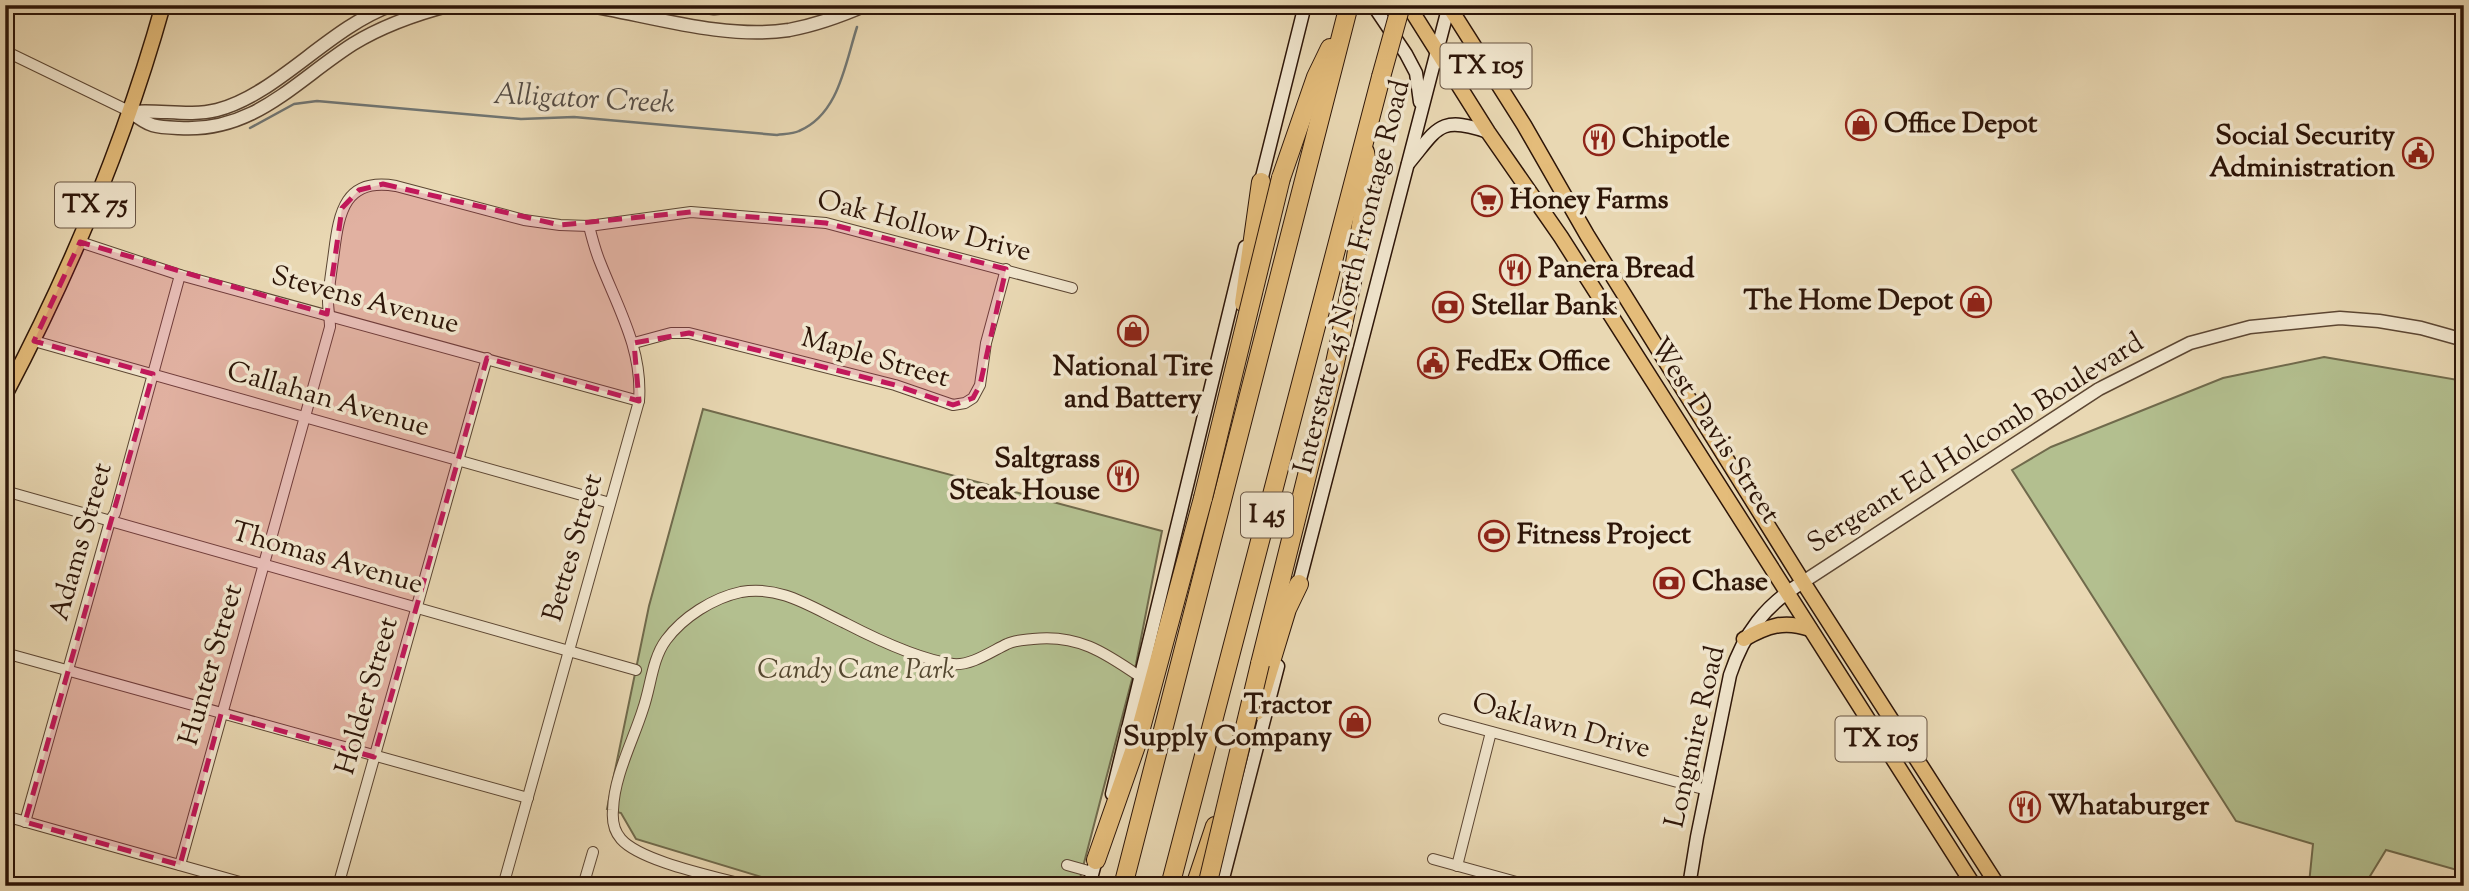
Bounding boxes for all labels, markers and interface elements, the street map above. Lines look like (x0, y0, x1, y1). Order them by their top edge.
road number: TX 105 (1440, 44, 1532, 88)
water label: Alligator Creek (492, 74, 676, 126)
street label: Interstate 45 North Frontage Road (1285, 76, 1421, 478)
place label: Office Depot (1884, 105, 2038, 145)
shop icon: Office Depot (1844, 108, 1878, 142)
place label: Social Security Administration (2209, 117, 2395, 189)
place label: Chipotle (1622, 120, 1730, 160)
restaurant icon: Chipotle (1582, 123, 1616, 157)
public building icon: Social Security Administration (2401, 136, 2435, 170)
street label: Oak Hollow Drive (813, 181, 1035, 273)
place label: Honey Farms (1510, 181, 1669, 221)
road number: TX 75 (55, 182, 135, 228)
supermarket icon: Honey Farms (1470, 184, 1504, 218)
place label: Panera Bread (1538, 250, 1695, 290)
restaurant icon: Panera Bread (1498, 253, 1532, 287)
street label: Stevens Avenue (267, 257, 463, 345)
place label: The Home Depot (1744, 282, 1953, 322)
shop icon: The Home Depot (1959, 285, 1993, 319)
place label: Stellar Bank (1471, 287, 1618, 327)
bank icon: Stellar Bank (1431, 290, 1465, 324)
shop icon: National Tire and Battery (1116, 314, 1150, 348)
street label: Maple Street (796, 319, 954, 399)
street label: Sergeant Ed Holcomb Boulevard (1800, 324, 2152, 564)
street label: West Davis Street (1639, 330, 1789, 532)
place label: FedEx Office (1456, 343, 1610, 383)
public building icon: FedEx Office (1416, 346, 1450, 380)
place label: National Tire and Battery (1053, 348, 1213, 420)
street label: Callahan Avenue (222, 352, 434, 448)
place label: Saltgrass Steak House (949, 440, 1100, 512)
street label: Adams Street (40, 458, 124, 626)
restaurant icon: Saltgrass Steak House (1106, 459, 1140, 493)
street label: Bettes Street (534, 469, 614, 627)
road number: I 45 (1241, 492, 1293, 538)
street label: Thomas Avenue (226, 513, 428, 605)
place label: Fitness Project (1517, 516, 1691, 556)
sports icon: Fitness Project (1477, 519, 1511, 553)
place label: Chase (1692, 563, 1768, 603)
bank icon: Chase (1652, 566, 1686, 600)
street label: Hunter Street (170, 579, 254, 750)
street label: Holder Street (326, 612, 410, 779)
street label: Longmire Road (1656, 642, 1736, 832)
park label: Candy Cane Park (757, 651, 955, 691)
street label: Oaklawn Drive (1467, 684, 1655, 770)
place label: Tractor Supply Company (1123, 686, 1332, 758)
shop icon: Tractor Supply Company (1338, 705, 1372, 739)
road number: TX 105 (1836, 716, 1926, 762)
place label: Whataburger (2048, 787, 2210, 827)
restaurant icon: Whataburger (2008, 790, 2042, 824)

